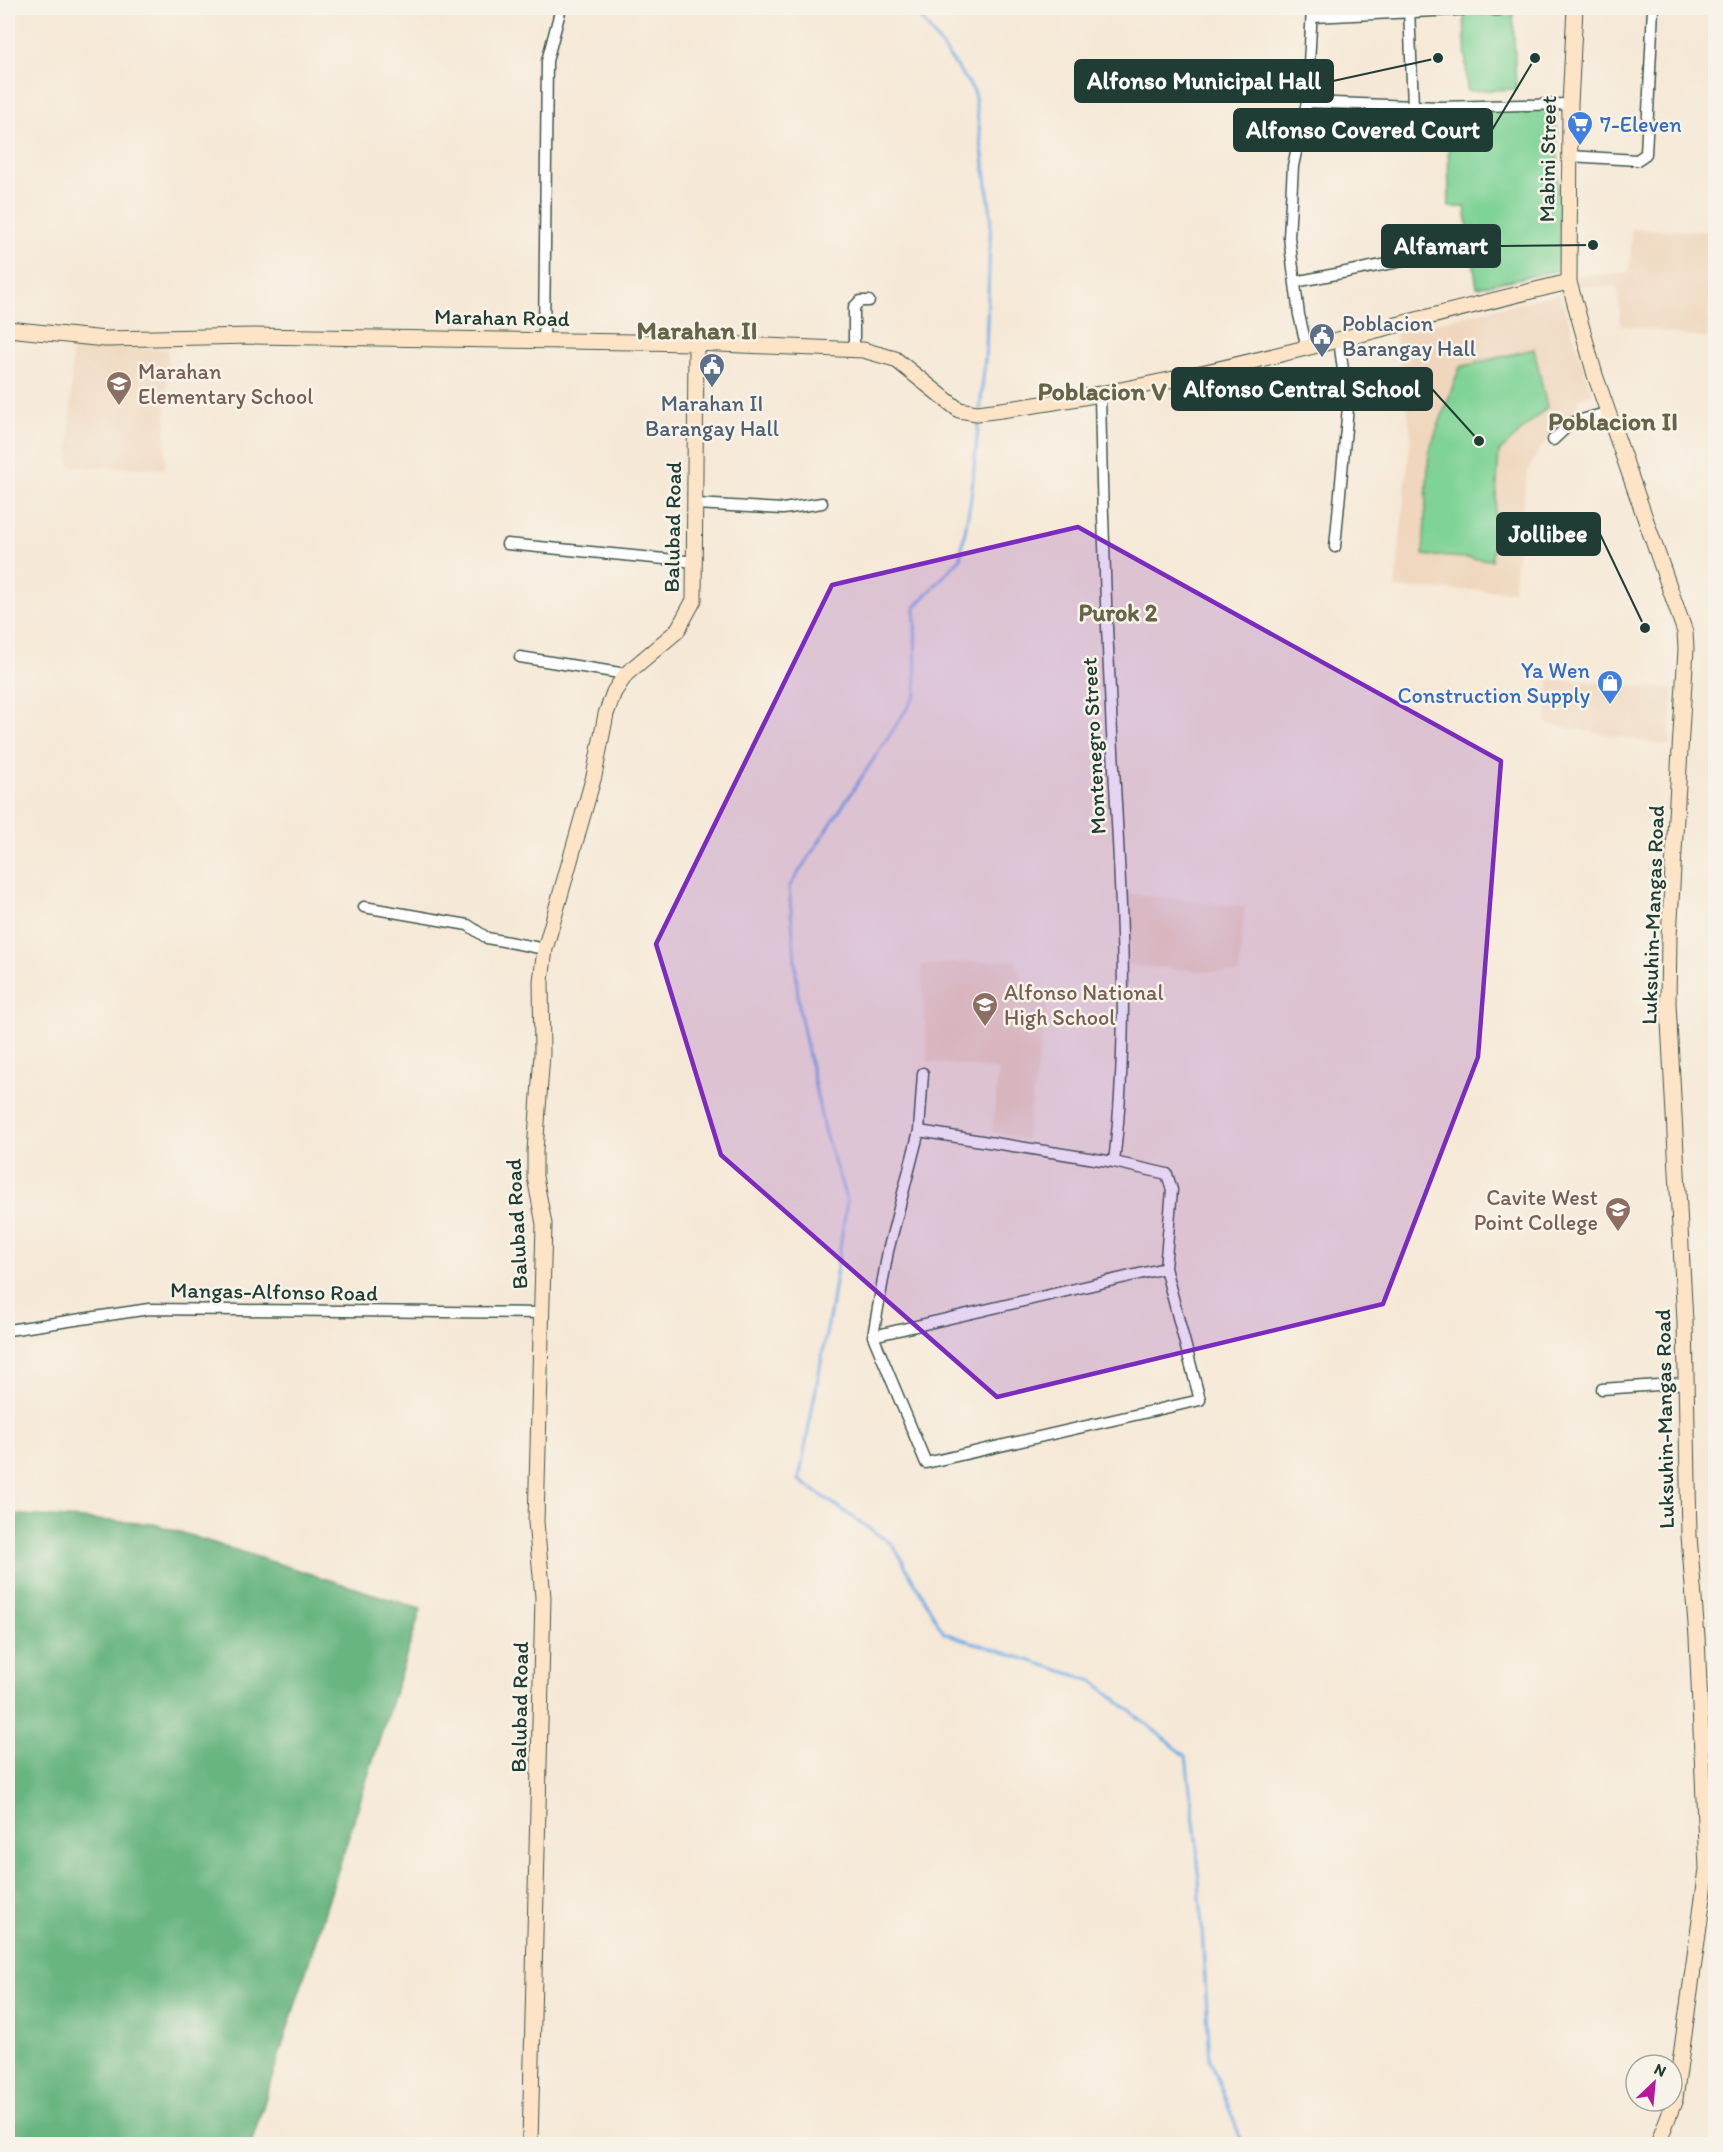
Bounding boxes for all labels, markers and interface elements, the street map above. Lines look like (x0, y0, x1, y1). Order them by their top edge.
callout: Alfonso Municipal Hall (1075, 60, 1333, 102)
text: Alfonso Municipal Hall (1086, 66, 1321, 96)
street label: Mabini Street (1533, 95, 1562, 223)
callout: Alfonso Covered Court (1234, 109, 1492, 151)
supermarket icon: 7-Eleven (1565, 109, 1595, 147)
place label: 7-Eleven (1600, 111, 1682, 138)
text: Alfonso Covered Court (1245, 115, 1480, 144)
callout: Alfamart (1382, 225, 1500, 267)
text: Alfamart (1393, 231, 1488, 260)
street label: Marahan Road (434, 303, 570, 332)
place label: Poblacion Barangay Hall (1342, 310, 1476, 362)
district label: Marahan II (637, 314, 757, 346)
public building icon: Poblacion Barangay Hall (1307, 321, 1337, 359)
public building icon: Marahan II Barangay Hall (697, 351, 727, 389)
place label: Marahan Elementary School (138, 358, 313, 410)
callout: Alfonso Central School (1172, 368, 1432, 410)
school or university icon: Marahan Elementary School (104, 369, 134, 407)
text: Alfonso Central School (1182, 374, 1421, 403)
district label: Poblacion V (1037, 375, 1167, 407)
place label: Marahan II Barangay Hall (645, 390, 779, 442)
district label: Poblacion II (1548, 405, 1678, 437)
street label: Balubad Road (658, 461, 687, 593)
callout: Jollibee (1497, 513, 1600, 555)
text: Jollibee (1508, 519, 1587, 548)
district label: Purok 2 (1079, 598, 1158, 627)
street label: Montenegro Street (1075, 657, 1112, 835)
place label: Ya Wen Construction Supply (1397, 657, 1591, 709)
shop icon: Ya Wen Construction Supply (1595, 668, 1625, 706)
street label: Luksuhin-Mangas Road (1635, 804, 1670, 1025)
place label: Alfonso National High School (1004, 979, 1164, 1031)
school or university icon: Alfonso National High School (970, 990, 1000, 1028)
street label: Balubad Road (500, 1158, 533, 1290)
place label: Cavite West Point College (1474, 1184, 1598, 1236)
school or university icon: Cavite West Point College (1603, 1195, 1633, 1233)
street label: Mangas-Alfonso Road (170, 1276, 378, 1307)
street label: Luksuhin-Mangas Road (1649, 1309, 1680, 1529)
street label: Balubad Road (505, 1641, 534, 1773)
north arrow (1624, 2053, 1684, 2113)
text: N (1651, 2059, 1669, 2081)

